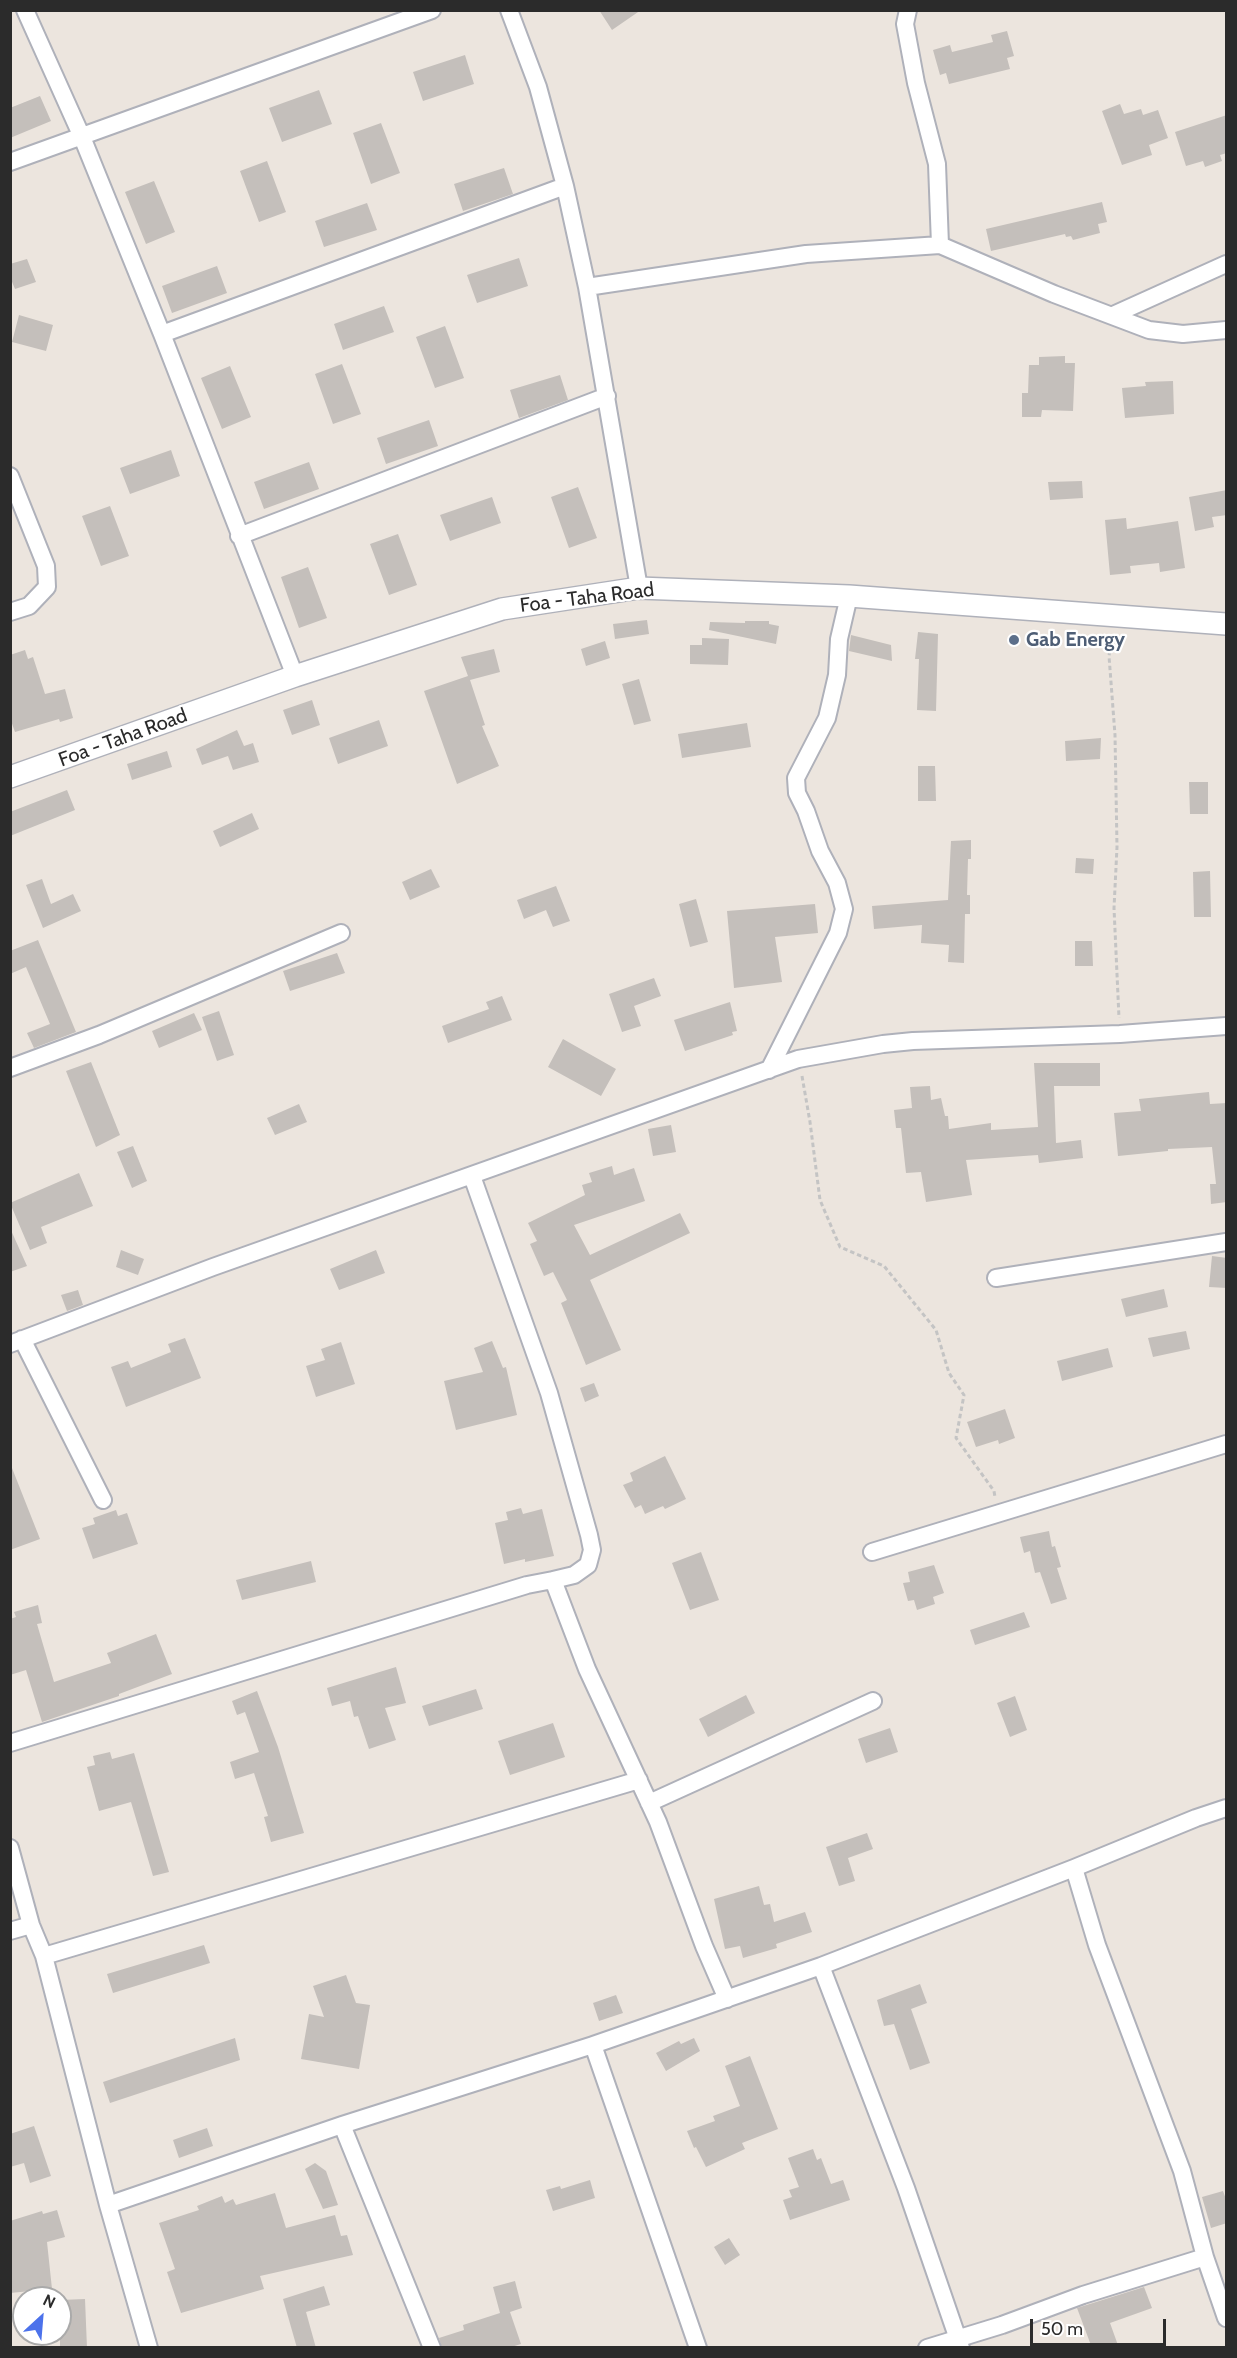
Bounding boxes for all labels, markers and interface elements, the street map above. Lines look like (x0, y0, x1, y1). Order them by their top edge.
street label: Foa - Taha Road (519, 578, 655, 618)
place label: Gab Energy (1026, 628, 1125, 652)
marker: Gab Energy (1007, 633, 1021, 647)
street label: Foa - Taha Road (55, 704, 191, 772)
north arrow (12, 2286, 72, 2346)
text: N (40, 2290, 58, 2312)
scale bar (1033, 2307, 1170, 2345)
text: 50 m (1041, 2318, 1083, 2340)

